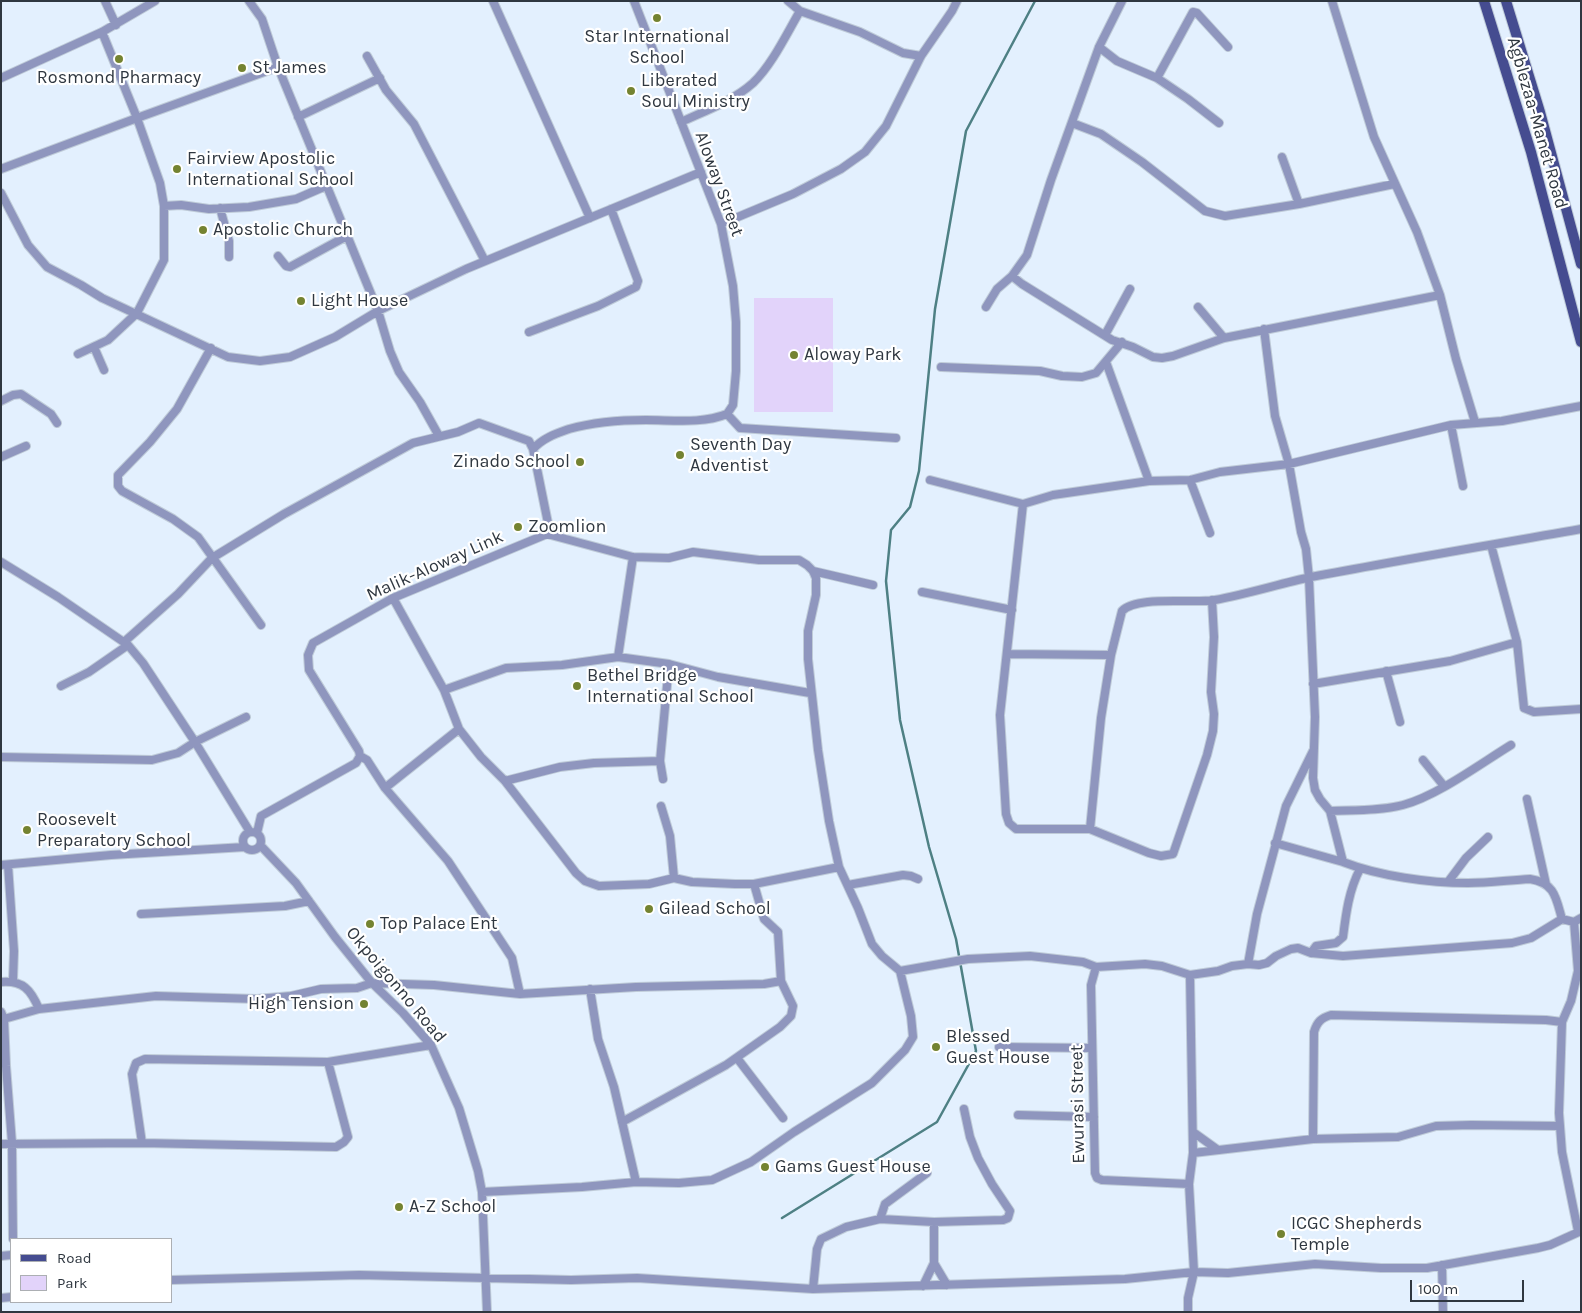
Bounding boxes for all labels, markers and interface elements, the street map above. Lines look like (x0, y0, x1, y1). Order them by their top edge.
marker: Star International School (651, 12, 663, 24)
place label: Star International School (584, 26, 730, 68)
street label: Agblezaa-Manet Road (1502, 35, 1572, 211)
marker: Rosmond Pharmacy (113, 53, 125, 65)
place label: St James (252, 57, 327, 79)
marker: St James (236, 62, 248, 74)
place label: Rosmond Pharmacy (37, 67, 201, 89)
place label: Liberated Soul Ministry (641, 70, 750, 112)
marker: Liberated Soul Ministry (625, 85, 637, 97)
street label: Aloway Street (690, 129, 748, 239)
place label: Fairview Apostolic International School (187, 148, 354, 190)
marker: Fairview Apostolic International School (171, 163, 183, 175)
place label: Apostolic Church (213, 219, 353, 241)
marker: Apostolic Church (197, 224, 209, 236)
place label: Light House (311, 290, 408, 312)
marker: Light House (295, 295, 307, 307)
place label: Aloway Park (804, 344, 901, 366)
marker: Aloway Park (788, 349, 800, 361)
place label: Seventh Day Adventist (690, 434, 791, 476)
marker: Seventh Day Adventist (674, 449, 686, 461)
place label: Zinado School (453, 451, 570, 473)
marker: Zinado School (574, 456, 586, 468)
place label: Zoomlion (528, 516, 606, 538)
marker: Zoomlion (512, 521, 524, 533)
street label: Malik-Aloway Link (363, 526, 507, 606)
place label: Bethel Bridge International School (587, 665, 754, 708)
marker: Bethel Bridge International School (571, 680, 583, 692)
place label: Roosevelt Preparatory School (37, 809, 191, 852)
marker: Roosevelt Preparatory School (21, 824, 33, 836)
place label: Gilead School (659, 898, 771, 920)
marker: Gilead School (643, 903, 655, 915)
place label: Top Palace Ent (380, 913, 498, 935)
marker: Top Palace Ent (364, 918, 376, 930)
street label: Okpoigonno Road (341, 923, 451, 1047)
place label: High Tension (248, 993, 354, 1015)
marker: High Tension (358, 998, 370, 1010)
place label: Blessed Guest House (946, 1026, 1050, 1068)
marker: Blessed Guest House (930, 1041, 942, 1053)
street label: Ewurasi Street (1066, 1044, 1090, 1164)
place label: Gams Guest House (775, 1156, 931, 1178)
marker: Gams Guest House (759, 1161, 771, 1173)
place label: A-Z School (409, 1196, 496, 1218)
marker: A-Z School (393, 1201, 405, 1213)
place label: ICGC Shepherds Temple (1291, 1213, 1422, 1256)
marker: ICGC Shepherds Temple (1275, 1228, 1287, 1240)
legend (10, 1238, 172, 1303)
text: Road (57, 1249, 92, 1267)
scale bar (1412, 1270, 1526, 1302)
text: Park (57, 1274, 87, 1292)
text: 100 m (1418, 1280, 1458, 1298)

